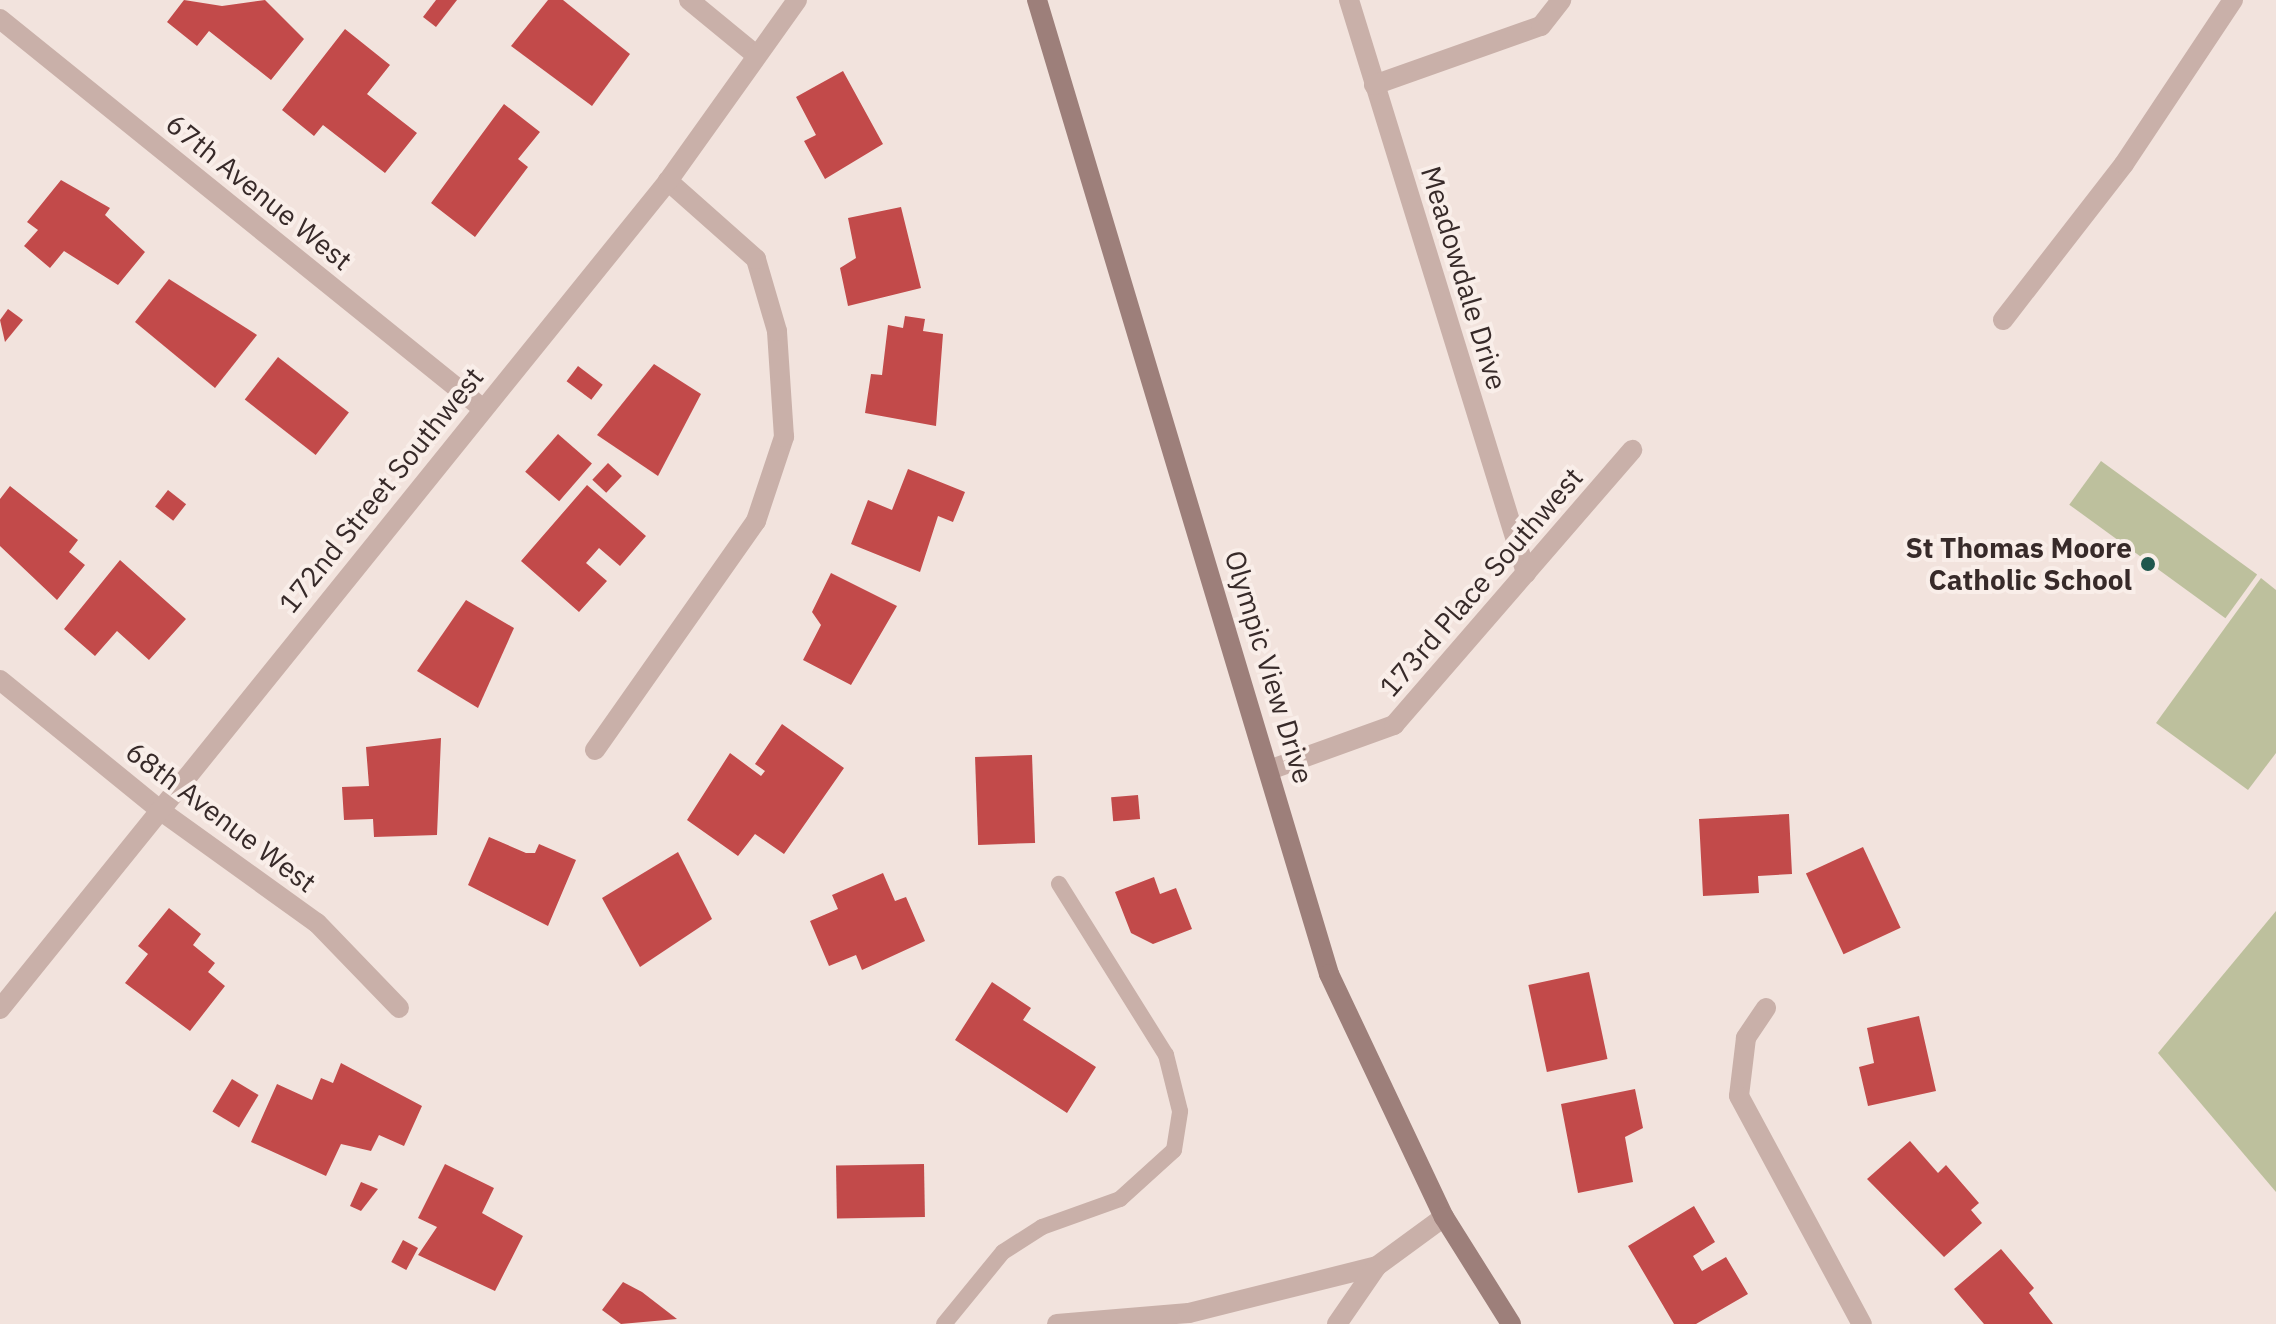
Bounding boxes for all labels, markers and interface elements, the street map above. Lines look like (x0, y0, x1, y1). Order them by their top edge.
street label: 67th Avenue West (159, 107, 359, 277)
street label: Meadowdale Drive (1414, 162, 1514, 394)
street label: 172nd Street Southwest (272, 361, 490, 619)
street label: 173rd Place Southwest (1372, 461, 1590, 703)
place label: St Thomas Moore Catholic School (1905, 531, 2132, 597)
street label: Olympic View Drive (1218, 546, 1320, 788)
marker: St Thomas Moore Catholic School (2139, 555, 2157, 573)
street label: 68th Avenue West (119, 735, 323, 899)

